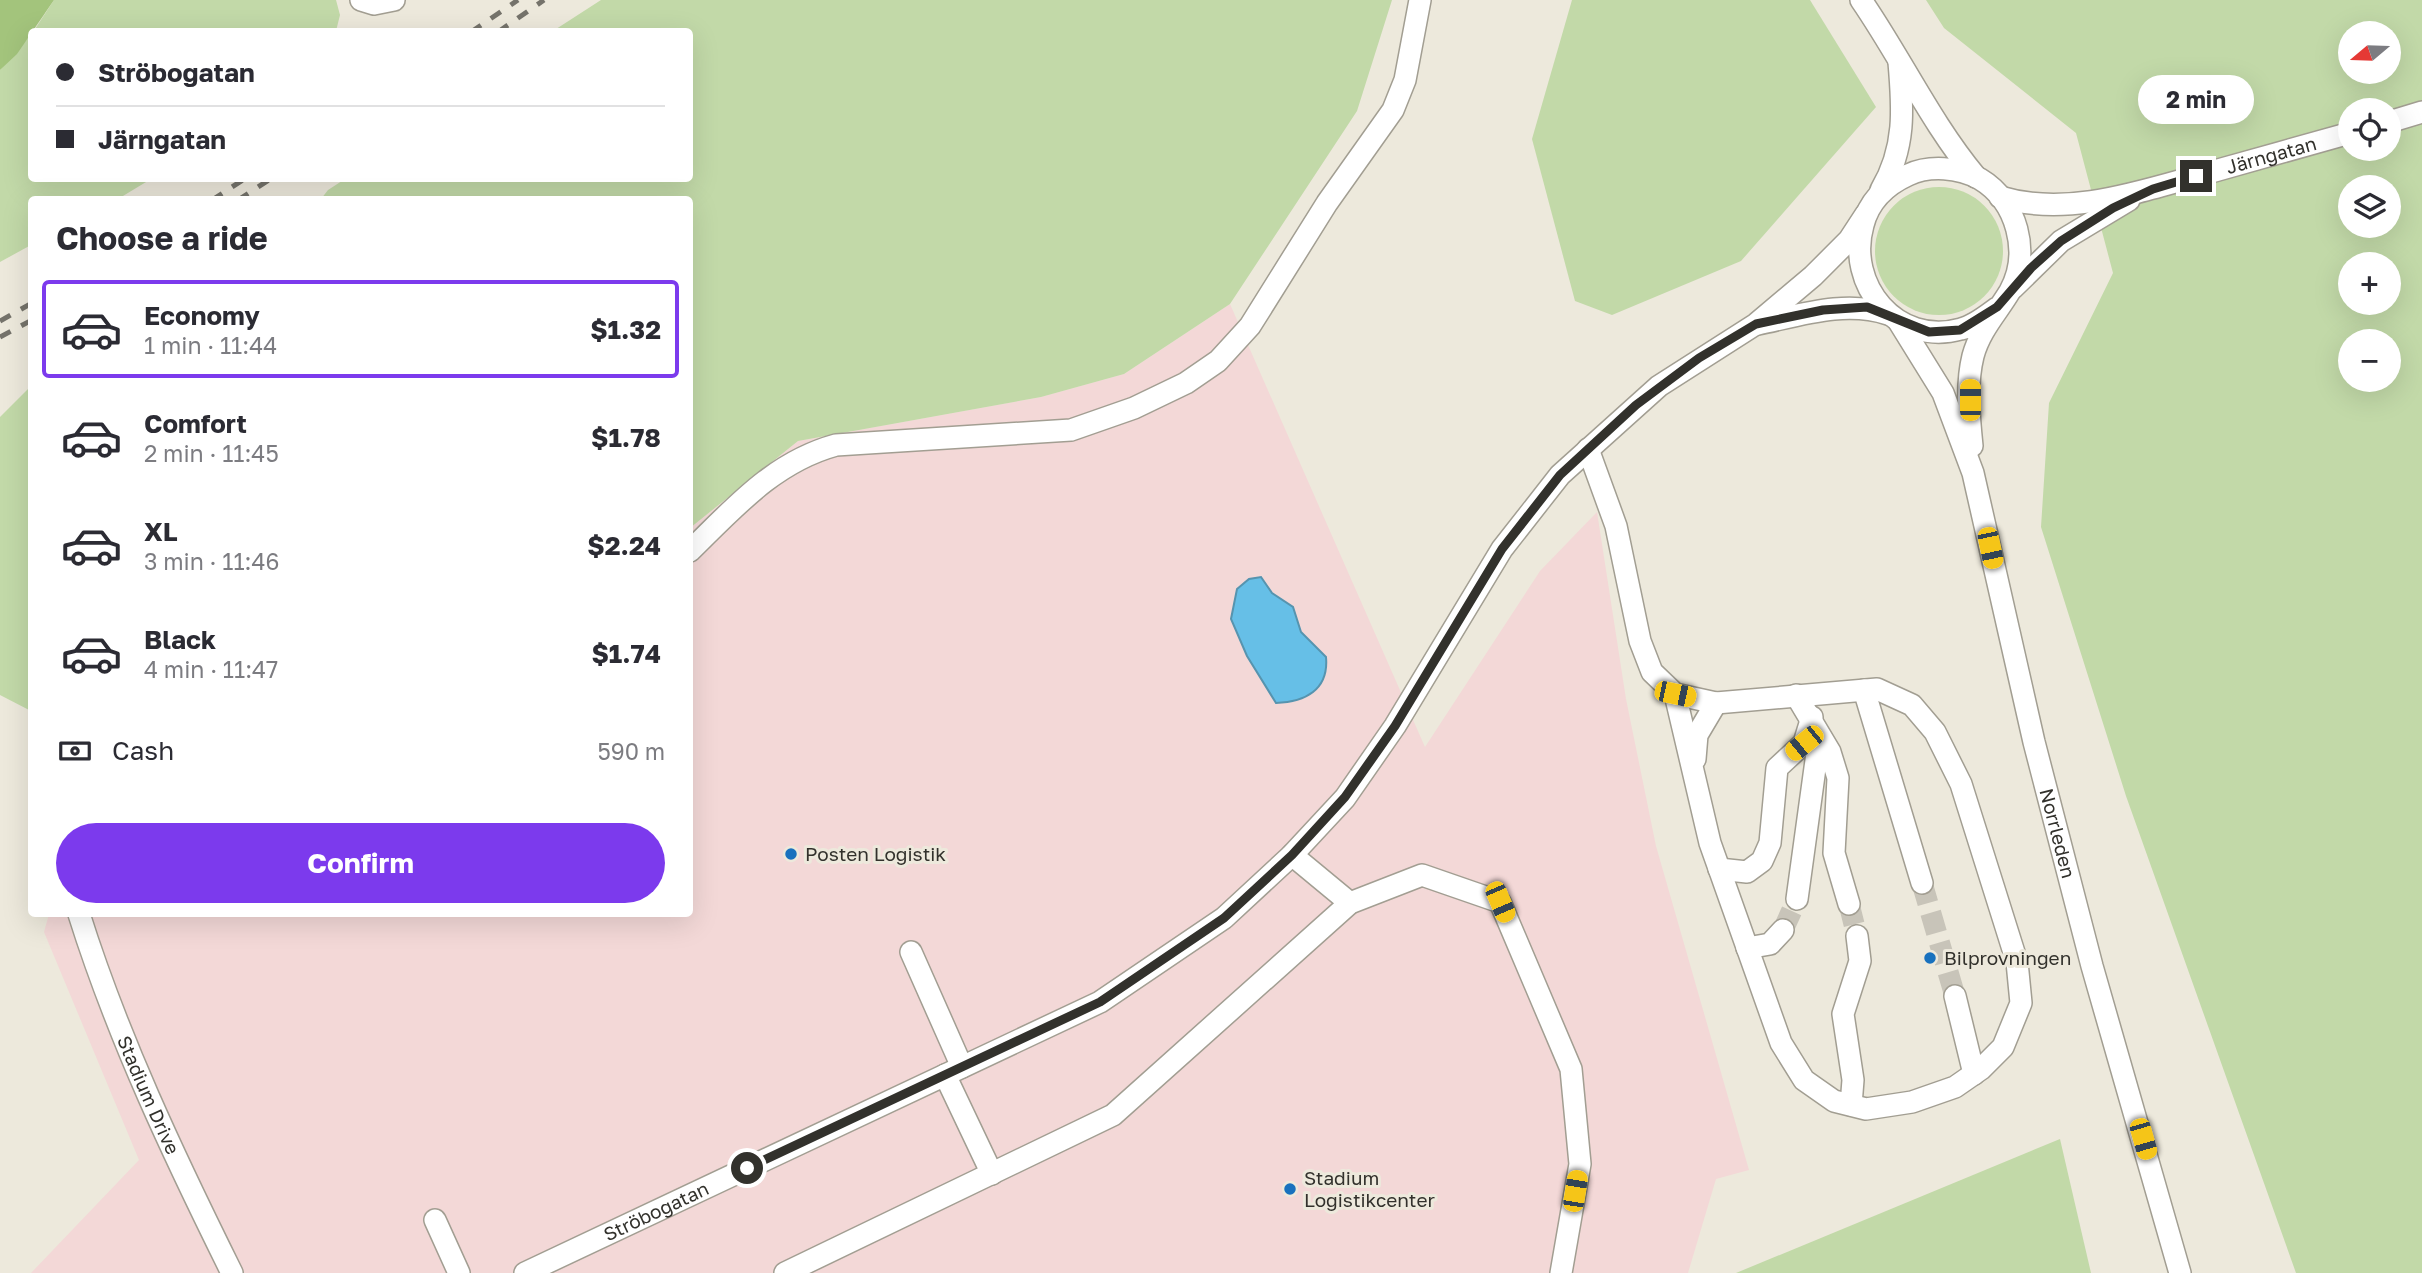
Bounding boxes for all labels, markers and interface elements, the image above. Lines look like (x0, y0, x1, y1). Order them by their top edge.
north arrow (2338, 21, 2401, 84)
map controls (2338, 21, 2401, 392)
text: Ströbogatan (98, 57, 255, 88)
callout: 2 min (2138, 74, 2254, 124)
text: 2 min (2166, 85, 2226, 113)
button: locate (2338, 98, 2401, 161)
text: Järngatan (98, 124, 226, 155)
street label: Järngatan (2223, 131, 2319, 178)
route end (2180, 160, 2212, 192)
button: layers (2338, 175, 2401, 238)
text: Choose a ride (56, 219, 268, 257)
button: + (2338, 252, 2401, 315)
icon: car (60, 298, 123, 361)
text: Economy (144, 300, 260, 331)
text: $1.32 (590, 314, 661, 345)
button: − (2338, 329, 2401, 392)
text: 1 min · 11:44 (144, 331, 277, 359)
car (1960, 379, 1981, 421)
icon: car (60, 406, 123, 469)
text: Comfort (144, 408, 247, 439)
text: $1.78 (591, 422, 661, 453)
text: 2 min · 11:45 (144, 439, 279, 467)
icon: car (60, 514, 123, 577)
text: XL (144, 516, 178, 547)
car (1976, 525, 2005, 571)
text: $2.24 (587, 530, 661, 561)
text: 3 min · 11:46 (144, 547, 279, 575)
icon: car (60, 622, 123, 685)
text: Black (144, 624, 216, 655)
text: $1.74 (591, 638, 661, 669)
text: 4 min · 11:47 (144, 655, 278, 683)
car (1653, 679, 1698, 709)
car (1782, 722, 1827, 764)
icon: cash (56, 732, 94, 770)
text: Cash (112, 735, 174, 766)
text: 590 m (597, 737, 665, 765)
street label: Norrleden (2035, 786, 2081, 880)
button: Confirm (56, 823, 665, 903)
place label: Posten Logistik (805, 842, 946, 865)
marker: Posten Logistik (783, 846, 799, 862)
car (1483, 879, 1518, 925)
place label: Bilprovningen (1944, 946, 2071, 969)
marker: Bilprovningen (1922, 950, 1938, 966)
street label: Stadium Drive (113, 1032, 185, 1158)
car (2128, 1116, 2159, 1162)
route start (731, 1152, 763, 1184)
place label: Stadium Logistikcenter (1304, 1166, 1435, 1211)
car (1562, 1169, 1589, 1213)
street label: Ströbogatan (600, 1176, 712, 1245)
marker: Stadium Logistikcenter (1282, 1181, 1298, 1197)

